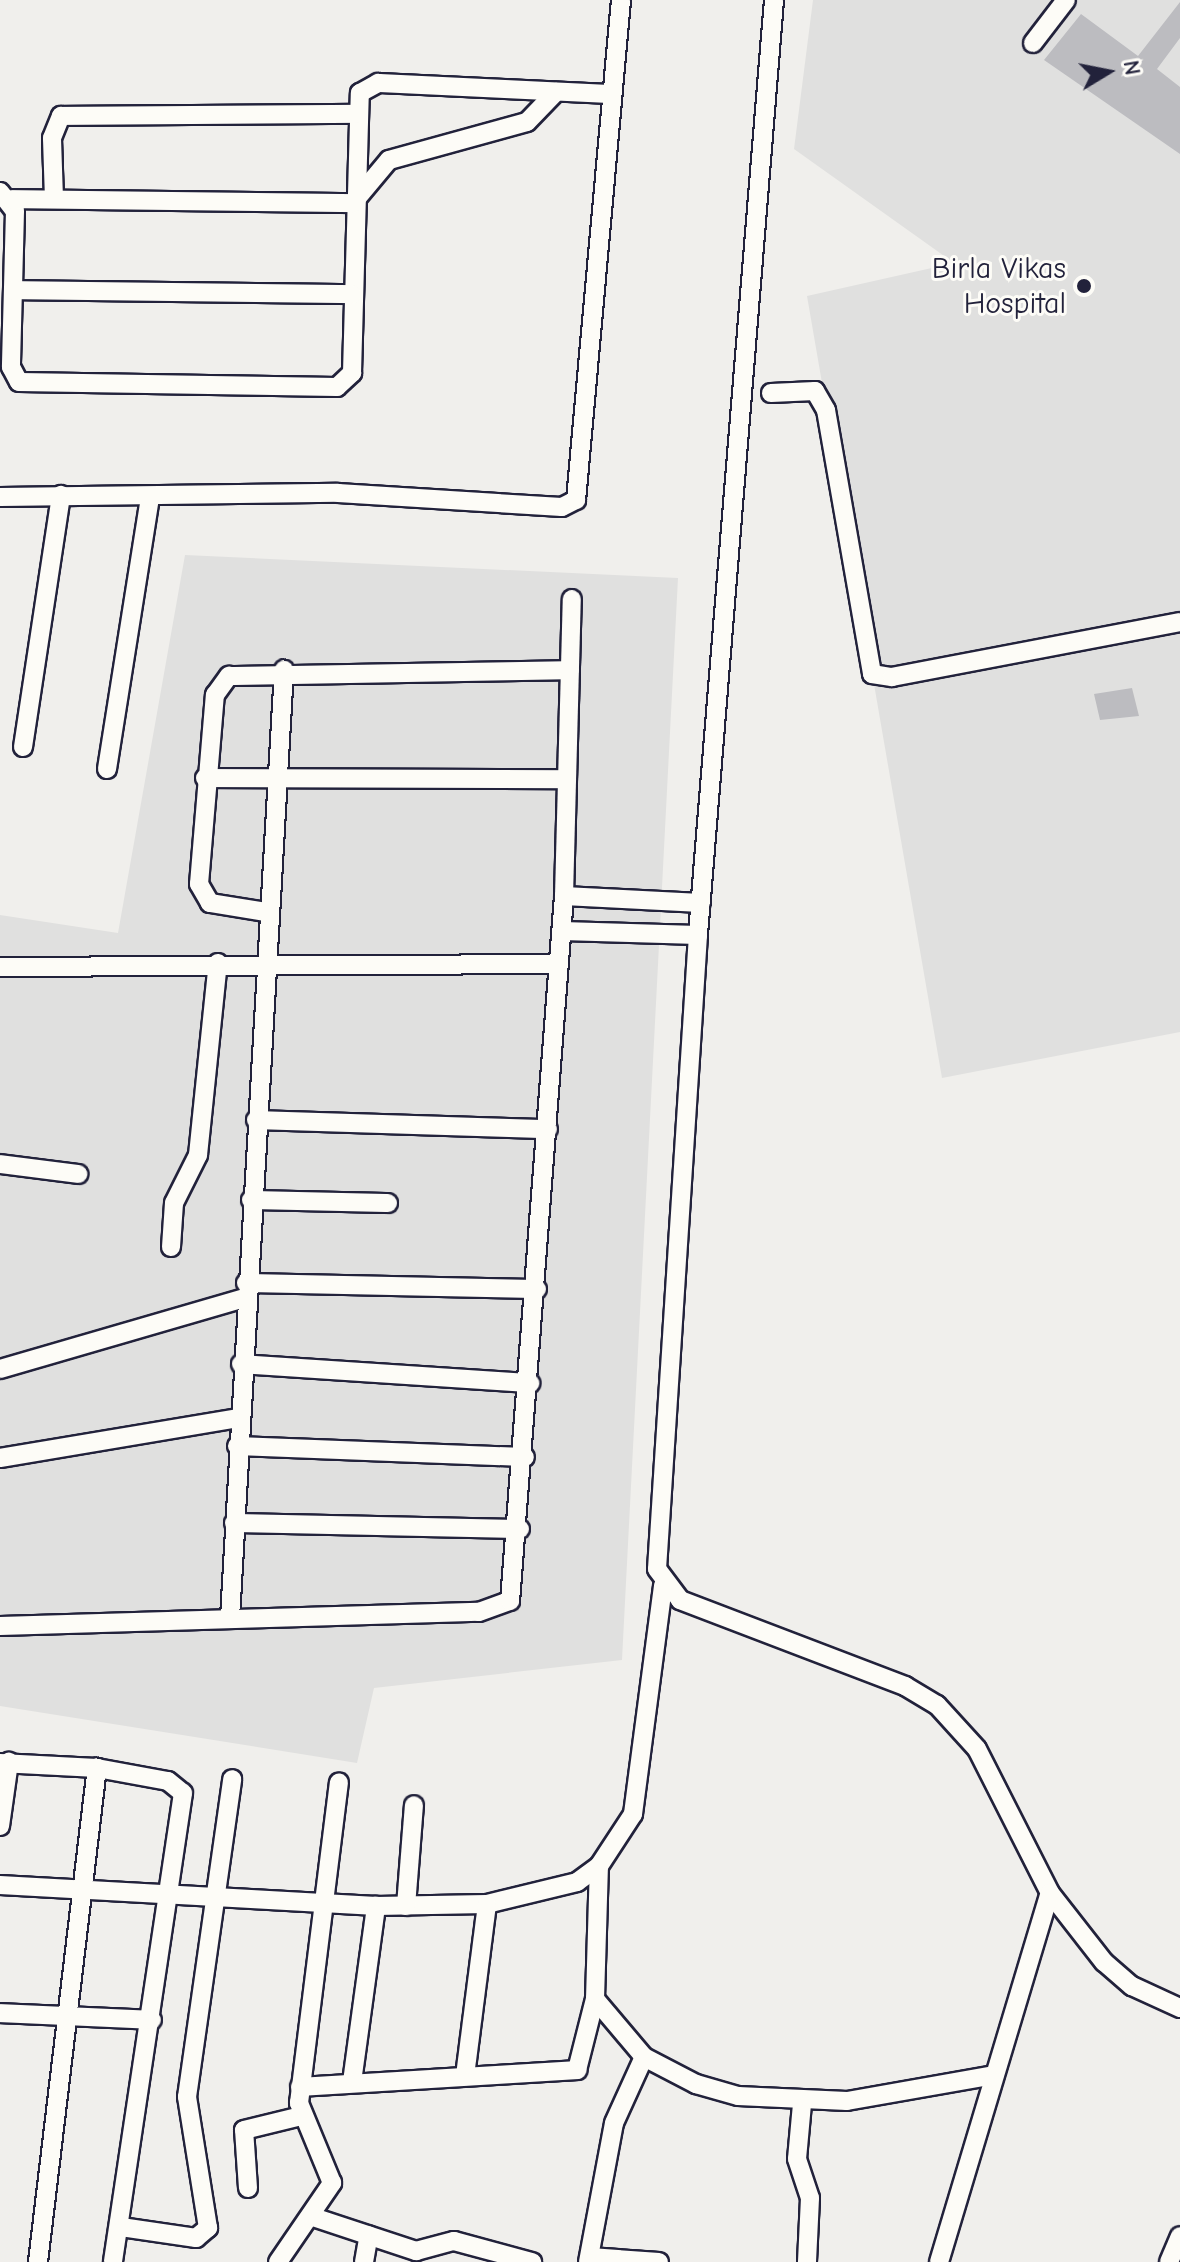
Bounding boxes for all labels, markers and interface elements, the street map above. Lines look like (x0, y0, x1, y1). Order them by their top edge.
north arrow (1068, 32, 1148, 112)
text: N (1118, 58, 1146, 77)
place label: Birla Vikas Hospital (932, 251, 1066, 322)
marker: Birla Vikas Hospital (1073, 275, 1095, 297)

